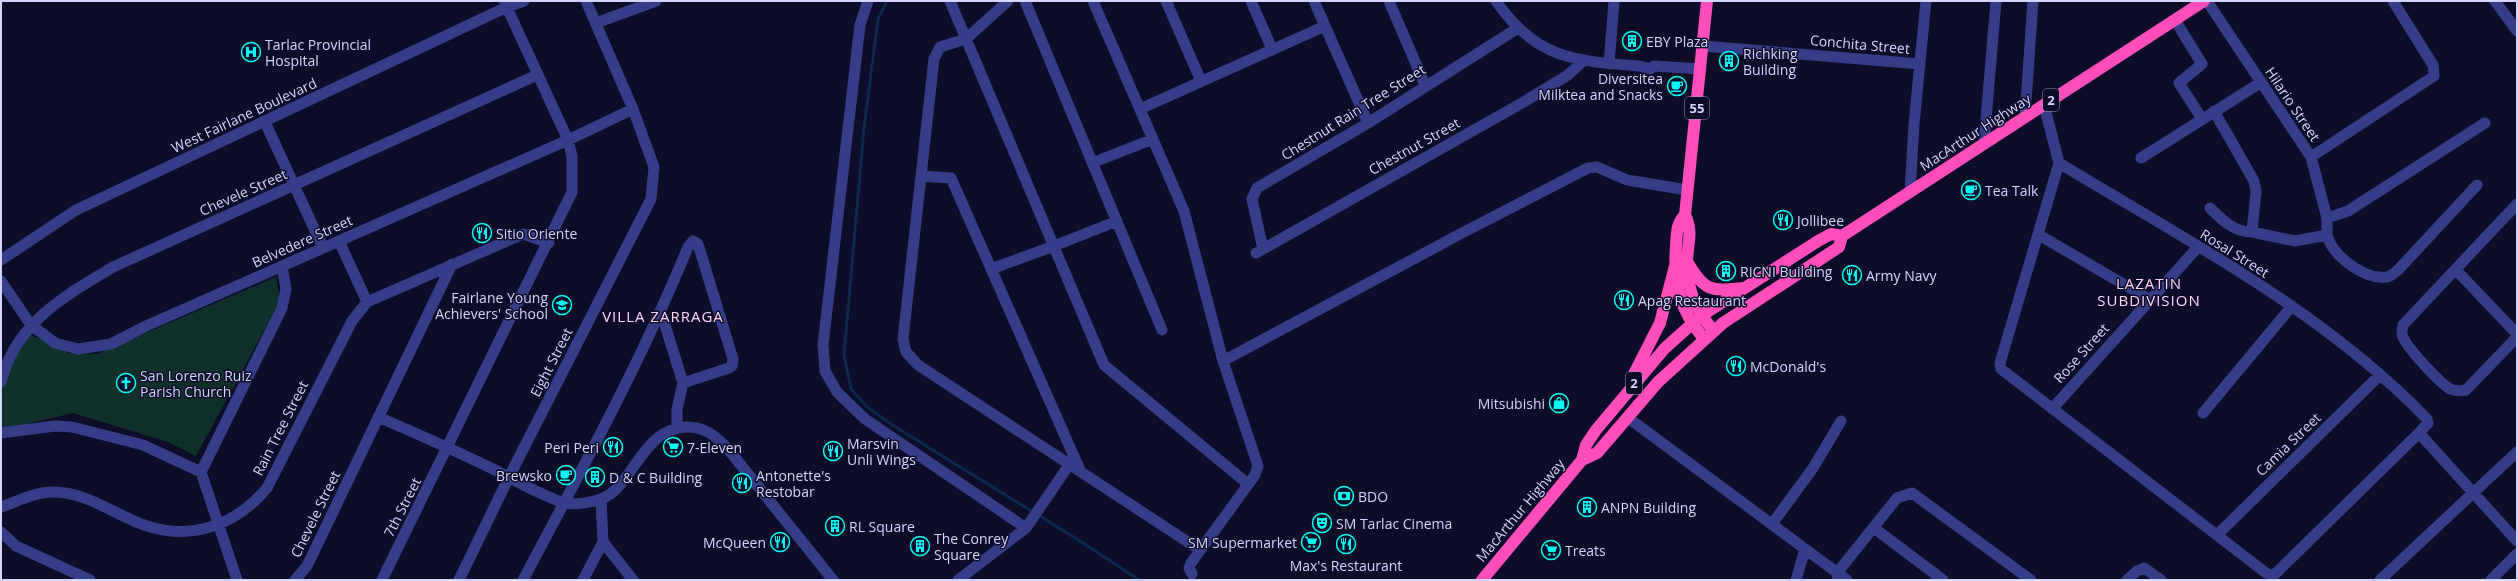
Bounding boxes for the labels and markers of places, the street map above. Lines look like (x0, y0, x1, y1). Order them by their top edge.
building icon: EBY Plaza (1621, 30, 1643, 52)
place label: EBY Plaza (1646, 32, 1708, 51)
place label: Tarlac Provincial Hospital (265, 35, 371, 70)
hospital icon: Tarlac Provincial Hospital (240, 41, 262, 63)
place label: Richking Building (1743, 44, 1798, 79)
building icon: Richking Building (1718, 50, 1740, 72)
place label: Diversitea Milktea and Snacks (1538, 69, 1663, 104)
cafe icon: Diversitea Milktea and Snacks (1666, 75, 1688, 97)
cafe icon: Tea Talk (1960, 179, 1982, 201)
place label: Tea Talk (1985, 181, 2039, 200)
restaurant icon: Jollibee (1772, 209, 1794, 231)
place label: Jollibee (1795, 211, 1844, 230)
restaurant icon: Sitio Oriente (471, 222, 493, 244)
place label: Sitio Oriente (496, 224, 577, 243)
building icon: RICNI Building (1715, 260, 1737, 282)
place label: RICNI Building (1740, 262, 1833, 281)
restaurant icon: Army Navy (1841, 264, 1863, 286)
place label: Army Navy (1866, 266, 1937, 285)
place label: Fairlane Young Achievers' School (435, 288, 548, 323)
restaurant icon: Apag Restaurant (1613, 289, 1635, 311)
place label: Apag Restaurant (1638, 291, 1746, 310)
school or university icon: Fairlane Young Achievers' School (551, 294, 573, 316)
restaurant icon: McDonald's (1725, 355, 1747, 377)
place label: McDonald's (1750, 357, 1826, 376)
place label: San Lorenzo Ruiz Parish Church (140, 366, 252, 401)
church icon: San Lorenzo Ruiz Parish Church (115, 372, 137, 394)
shop icon: Mitsubishi (1548, 392, 1570, 414)
place label: Mitsubishi (1478, 394, 1545, 413)
place label: Marsvin Unli Wings (847, 434, 916, 469)
restaurant icon: Peri Peri (602, 436, 624, 458)
supermarket icon: 7-Eleven (662, 436, 684, 458)
place label: Peri Peri (544, 438, 599, 457)
place label: 7-Eleven (687, 438, 742, 457)
restaurant icon: Marsvin Unli Wings (822, 440, 844, 462)
cafe icon: Brewsko (555, 464, 577, 486)
place label: Brewsko (496, 466, 552, 485)
building icon: D & C Building (584, 466, 606, 488)
place label: Antonette's Restobar (756, 466, 831, 501)
place label: D & C Building (609, 468, 702, 487)
restaurant icon: Antonette's Restobar (731, 472, 753, 494)
bank icon: BDO (1333, 485, 1355, 507)
place label: BDO (1358, 487, 1388, 506)
building icon: ANPN Building (1576, 496, 1598, 518)
place label: ANPN Building (1601, 498, 1696, 517)
theatre icon: SM Tarlac Cinema (1311, 512, 1333, 534)
place label: SM Tarlac Cinema (1336, 514, 1452, 533)
building icon: RL Square (824, 515, 846, 537)
place label: RL Square (849, 517, 915, 536)
place label: The Conrey Square (934, 529, 1009, 564)
restaurant icon: McQueen (769, 531, 791, 553)
supermarket icon: SM Supermarket (1300, 531, 1322, 553)
place label: McQueen (703, 533, 766, 552)
place label: SM Supermarket (1188, 533, 1297, 552)
restaurant icon: Max's Restaurant (1335, 533, 1357, 555)
building icon: The Conrey Square (909, 535, 931, 557)
supermarket icon: Treats (1540, 539, 1562, 561)
place label: Treats (1565, 541, 1606, 560)
place label: Max's Restaurant (1290, 556, 1402, 575)

